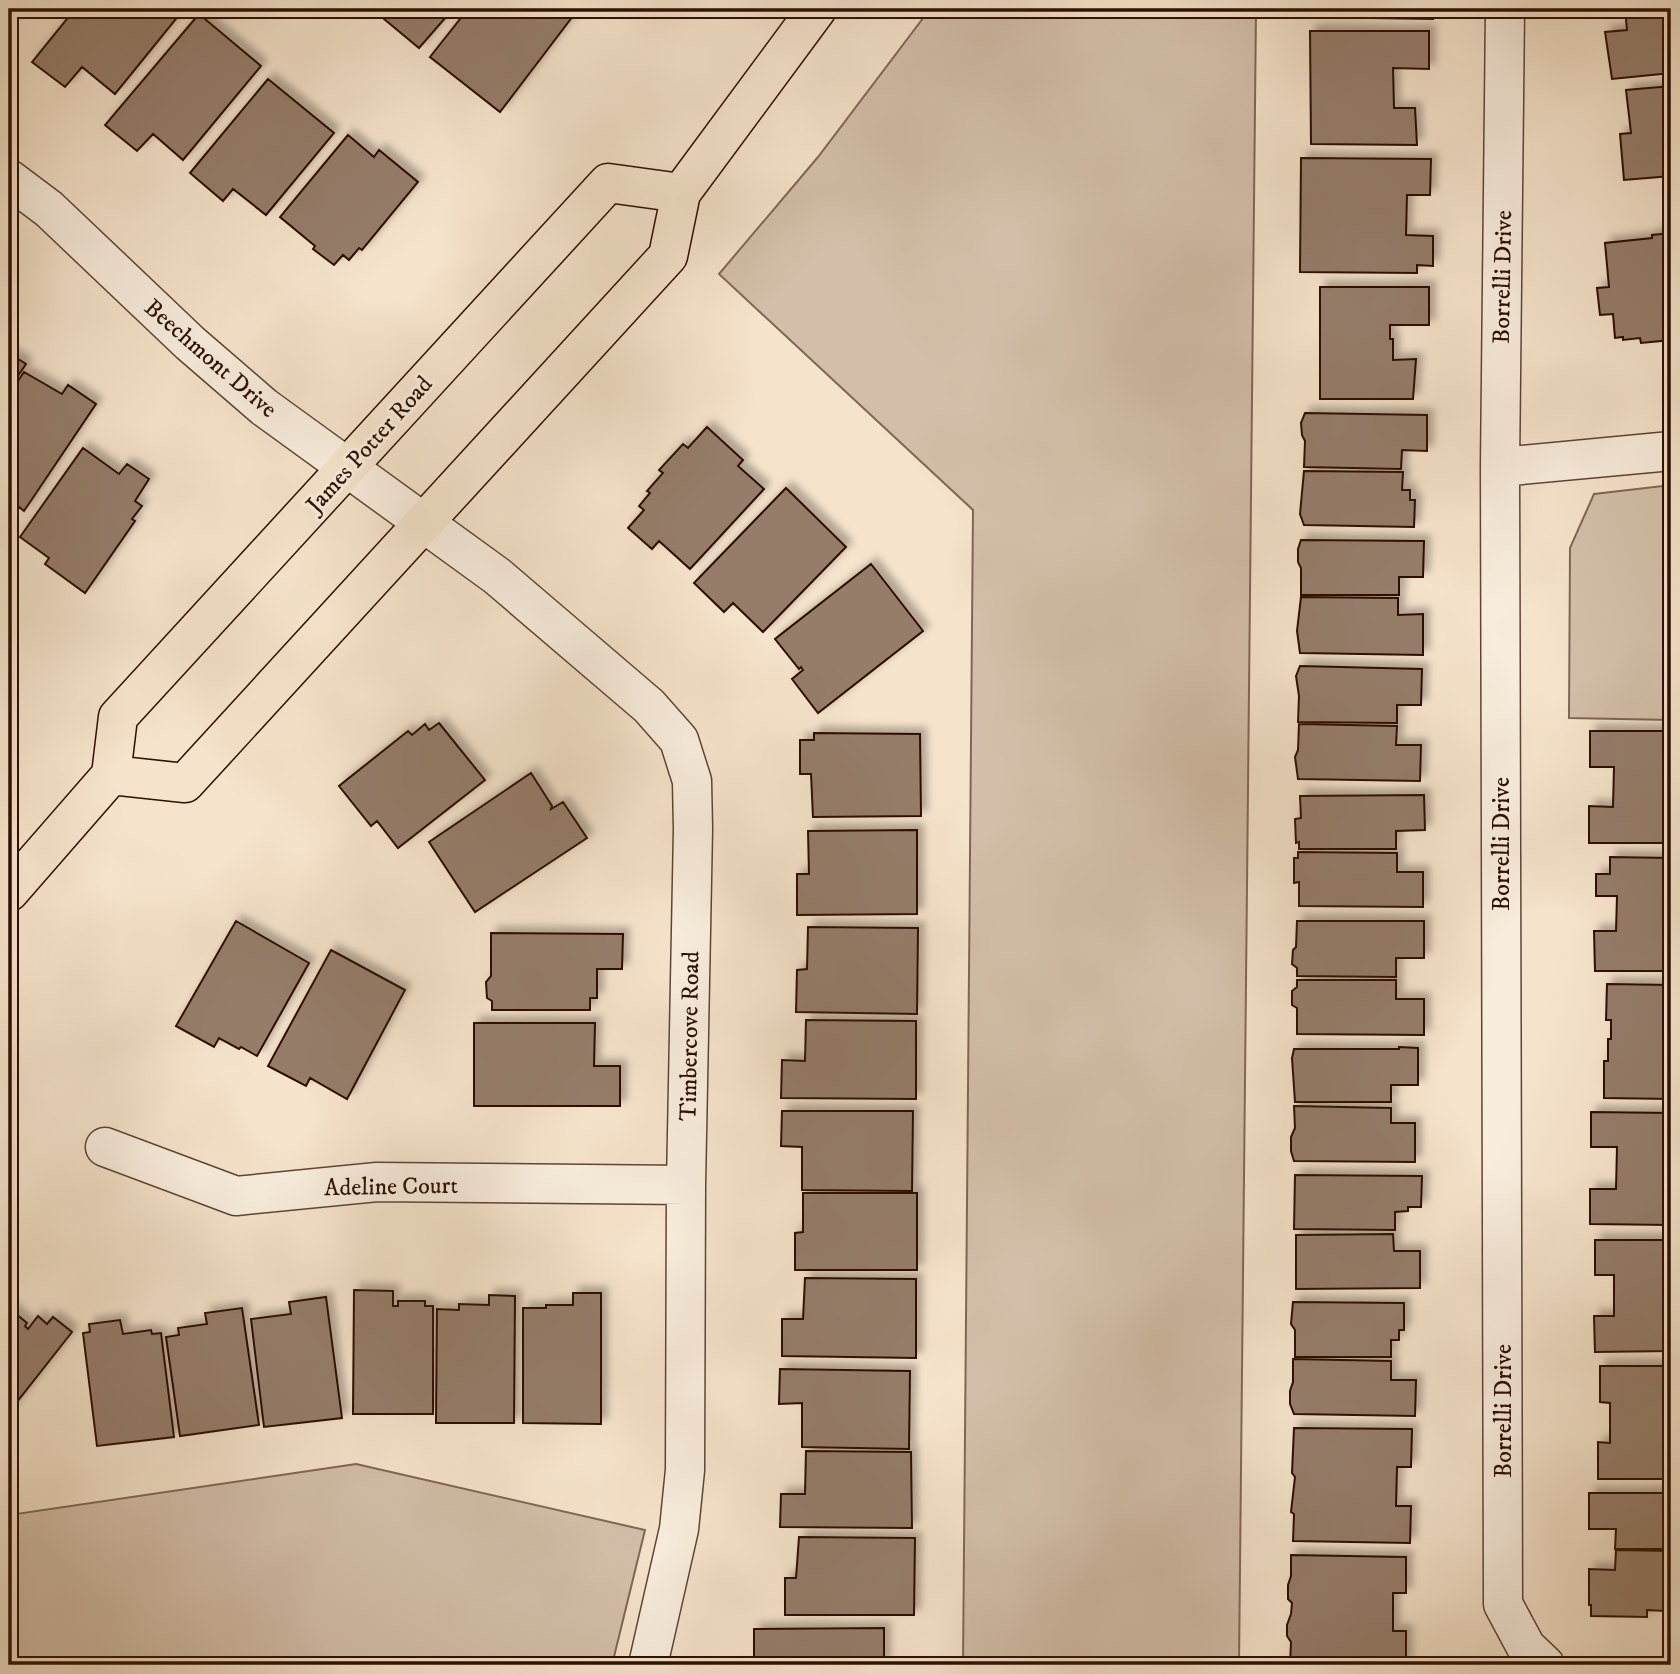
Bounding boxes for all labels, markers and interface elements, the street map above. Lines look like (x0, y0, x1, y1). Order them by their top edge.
street label: Borrelli Drive (1487, 210, 1519, 344)
street label: Beechmont Drive (138, 293, 283, 425)
street label: James Potter Road (299, 370, 439, 521)
street label: Borrelli Drive (1487, 777, 1517, 911)
street label: Timbercove Road (674, 951, 706, 1121)
street label: Adeline Court (324, 1171, 459, 1203)
street label: Borrelli Drive (1489, 1344, 1519, 1478)

